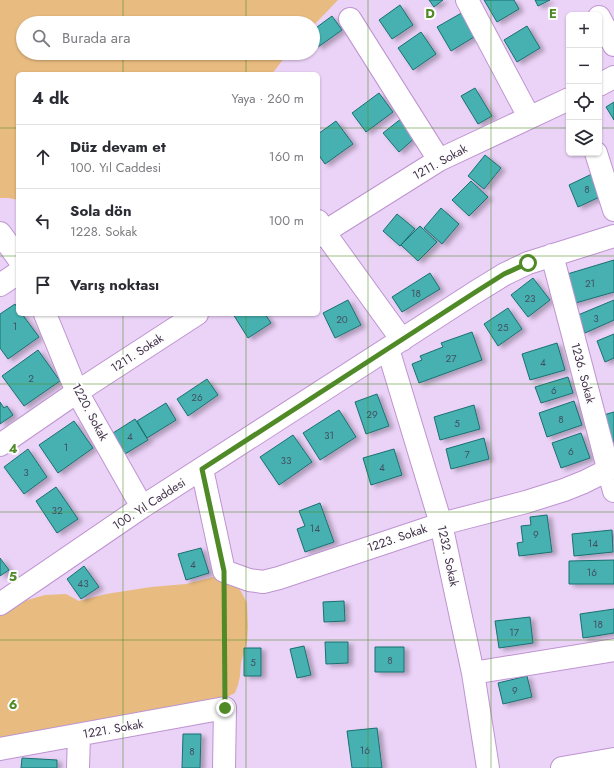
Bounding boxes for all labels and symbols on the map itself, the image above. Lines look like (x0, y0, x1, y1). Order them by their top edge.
text: D (425, 4, 435, 23)
text: E (549, 4, 557, 23)
street label: 1211. Sokak (410, 139, 471, 184)
house number: 8 (584, 182, 590, 197)
route start (519, 254, 537, 272)
house number: 21 (585, 276, 595, 291)
house number: 18 (411, 286, 421, 301)
house number: 23 (524, 291, 536, 306)
house number: 3 (593, 311, 599, 326)
house number: 20 (336, 312, 348, 327)
house number: 1 (13, 319, 17, 334)
house number: 25 (497, 320, 509, 335)
street label: 1211. Sokak (107, 329, 168, 377)
street label: 1236. Sokak (566, 341, 600, 406)
house number: 27 (446, 351, 457, 366)
house number: 4 (540, 355, 546, 370)
house number: 2 (28, 371, 34, 386)
street label: 1220. Sokak (67, 380, 113, 445)
house number: 6 (551, 383, 557, 398)
house number: 26 (191, 390, 203, 405)
house number: 29 (366, 407, 378, 422)
house number: 8 (558, 412, 564, 427)
house number: 5 (454, 416, 460, 431)
house number: 31 (324, 428, 334, 443)
house number: 4 (127, 429, 133, 444)
text: 4 (8, 439, 18, 458)
house number: 1 (64, 440, 68, 455)
house number: 6 (568, 444, 574, 459)
house number: 7 (464, 447, 470, 462)
house number: 33 (281, 453, 292, 468)
house number: 4 (379, 460, 385, 475)
house number: 3 (23, 465, 29, 480)
street label: 100. Yıl Caddesi (109, 474, 189, 534)
house number: 32 (51, 503, 63, 518)
street label: 1223. Sokak (365, 519, 430, 557)
house number: 14 (310, 521, 320, 536)
street label: 1232. Sokak (433, 524, 463, 589)
house number: 9 (533, 527, 539, 542)
house number: 14 (588, 536, 598, 551)
house number: 4 (190, 557, 196, 572)
house number: 16 (587, 565, 597, 580)
text: 5 (9, 567, 17, 586)
house number: 43 (77, 576, 89, 591)
house number: 18 (593, 617, 603, 632)
house number: 17 (509, 625, 520, 640)
house number: 8 (387, 653, 393, 668)
house number: 5 (250, 655, 256, 670)
house number: 9 (512, 683, 518, 698)
text: 6 (9, 695, 18, 714)
route end (216, 699, 234, 717)
street label: 1221. Sokak (81, 715, 145, 743)
house number: 16 (360, 743, 370, 758)
house number: 8 (189, 744, 195, 759)

